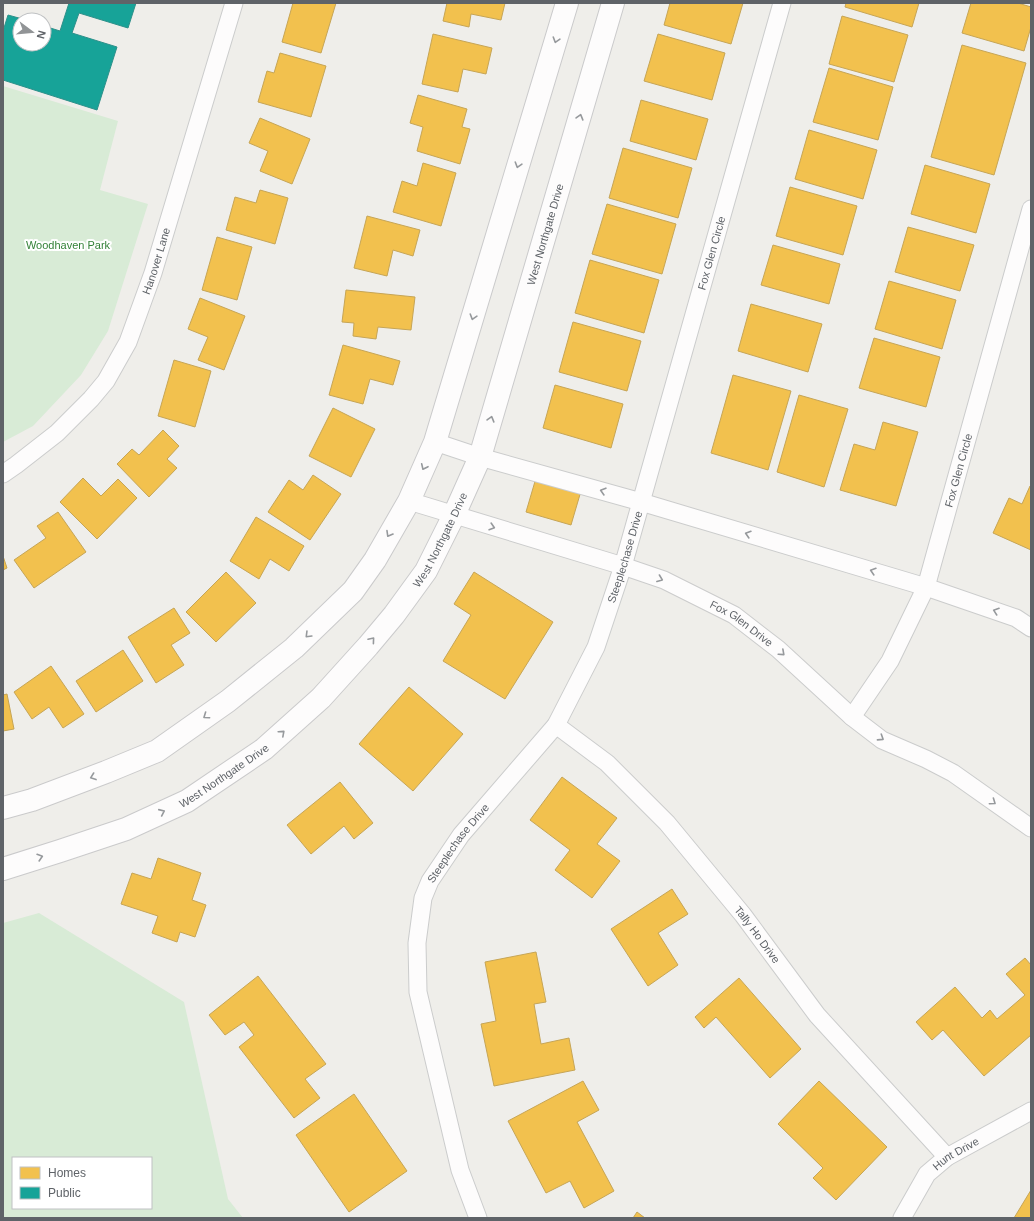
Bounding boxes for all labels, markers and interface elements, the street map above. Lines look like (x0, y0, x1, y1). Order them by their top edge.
north arrow (12, 12, 52, 52)
text: N (35, 29, 48, 40)
one-way arrow (552, 37, 561, 44)
one-way arrow (575, 114, 584, 121)
one-way arrow (514, 161, 523, 168)
street label: West Northgate Drive (525, 182, 566, 286)
street label: Fox Glen Circle (695, 215, 727, 291)
street label: Hanover Lane (140, 226, 172, 296)
park label: Woodhaven Park (26, 239, 111, 251)
one-way arrow (469, 313, 478, 320)
one-way arrow (486, 416, 495, 423)
street label: Fox Glen Circle (942, 432, 974, 509)
one-way arrow (421, 462, 429, 470)
one-way arrow (600, 487, 607, 496)
street label: West Northgate Drive (410, 491, 469, 589)
street label: Steeplechase Drive (605, 510, 644, 604)
one-way arrow (488, 522, 495, 531)
one-way arrow (387, 530, 394, 538)
one-way arrow (745, 530, 752, 539)
one-way arrow (869, 567, 876, 576)
one-way arrow (656, 574, 663, 582)
street label: Fox Glen Drive (708, 598, 775, 649)
one-way arrow (993, 607, 1000, 616)
one-way arrow (305, 630, 313, 638)
one-way arrow (368, 638, 375, 645)
one-way arrow (777, 648, 785, 656)
one-way arrow (204, 711, 211, 718)
one-way arrow (277, 731, 284, 738)
one-way arrow (876, 733, 883, 740)
street label: West Northgate Drive (177, 742, 271, 810)
one-way arrow (89, 773, 96, 781)
one-way arrow (989, 797, 996, 805)
street label: Steeplechase Drive (425, 801, 491, 885)
one-way arrow (158, 809, 165, 817)
one-way arrow (37, 853, 44, 862)
street label: Tally Ho Drive (732, 904, 782, 965)
street label: Hunt Drive (930, 1135, 981, 1172)
legend (12, 1157, 152, 1209)
text: Homes (48, 1166, 86, 1180)
text: Public (48, 1186, 81, 1200)

